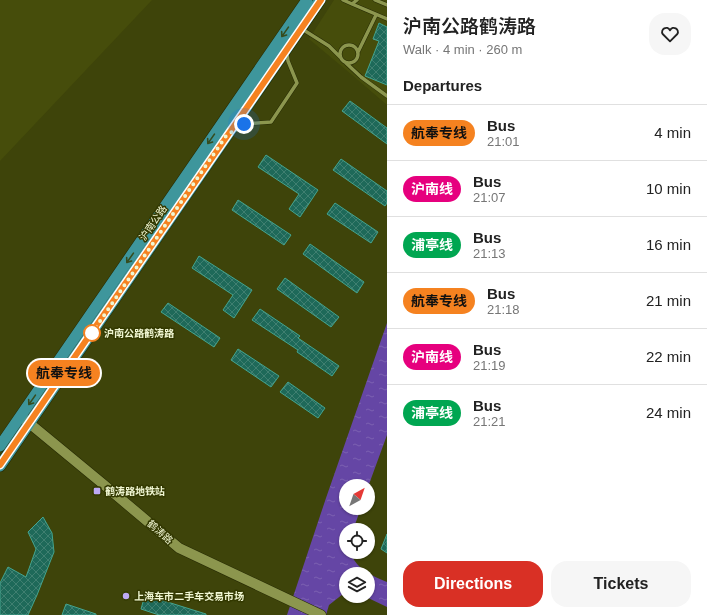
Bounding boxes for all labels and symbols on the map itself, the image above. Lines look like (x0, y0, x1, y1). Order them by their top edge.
one-way arrow (281, 26, 289, 37)
your location (234, 114, 254, 134)
one-way arrow (207, 134, 215, 145)
street label: 沪南公路 (137, 203, 169, 243)
one-way arrow (126, 252, 134, 263)
marker: 沪南公路鹤涛路 (83, 324, 101, 342)
place label: 沪南公路鹤涛路 (104, 327, 175, 339)
line badge: 航奉专线 (36, 360, 92, 386)
one-way arrow (28, 394, 36, 405)
north arrow (339, 479, 375, 515)
place label: 鹤涛路地铁站 (105, 485, 165, 497)
marker: 鹤涛路地铁站 (92, 486, 102, 496)
street label: 鹤涛路 (145, 518, 175, 546)
marker: 上海车市二手车交易市场 (121, 591, 131, 601)
place label: 上海车市二手车交易市场 (134, 591, 244, 602)

